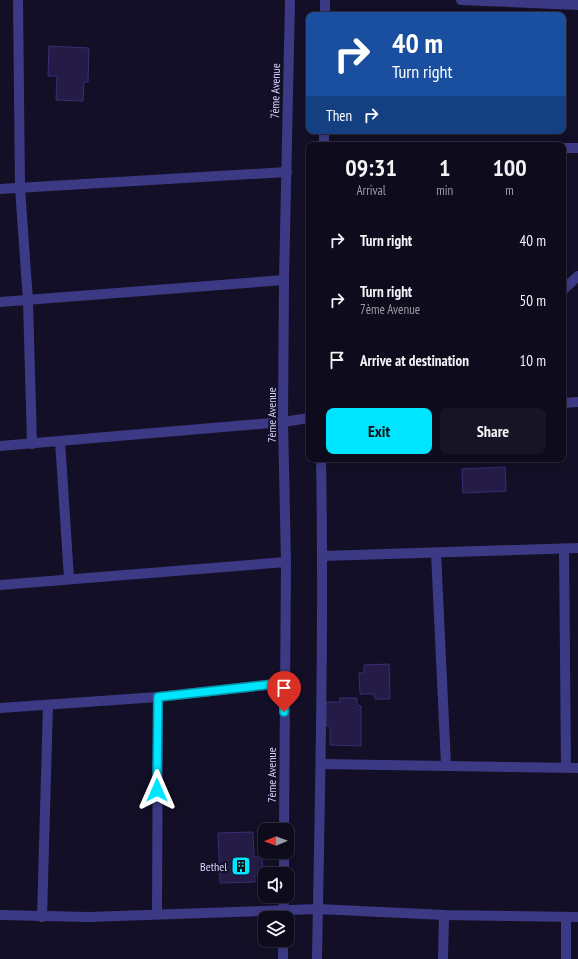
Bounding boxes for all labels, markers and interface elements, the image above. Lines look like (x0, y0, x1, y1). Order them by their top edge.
text: 40 m (392, 24, 443, 61)
icon: right (326, 28, 378, 80)
text: Turn right (392, 60, 452, 83)
street label: 7ème Avenue (267, 63, 283, 119)
icon: right (360, 104, 382, 126)
text: Then (326, 106, 352, 125)
text: 09:31 (345, 152, 397, 183)
text: 1 (439, 152, 450, 183)
text: 100 (492, 152, 527, 183)
text: Arrival (356, 182, 386, 199)
text: min (436, 182, 453, 199)
text: m (505, 182, 514, 199)
icon: right (326, 229, 348, 251)
text: Turn right (360, 231, 412, 250)
text: 40 m (520, 231, 546, 250)
text: Turn right (360, 282, 412, 301)
icon: right (326, 289, 348, 311)
text: 50 m (520, 291, 546, 310)
text: 7ème Avenue (360, 301, 420, 318)
icon: arrive (326, 349, 348, 371)
text: Arrive at destination (360, 351, 469, 370)
text: 10 m (520, 351, 546, 370)
street label: 7ème Avenue (264, 387, 279, 443)
button: Exit (326, 408, 432, 454)
button: Share (440, 408, 546, 454)
pin (267, 671, 301, 712)
icon: arrive (273, 677, 295, 699)
street label: 7ème Avenue (264, 747, 279, 803)
position arrow (136, 769, 178, 811)
north arrow (258, 823, 294, 859)
map controls (258, 823, 294, 947)
building icon: Bethel (230, 855, 252, 877)
place label: Bethel (200, 859, 227, 874)
button: sound (258, 867, 294, 903)
button: layers (258, 911, 294, 947)

